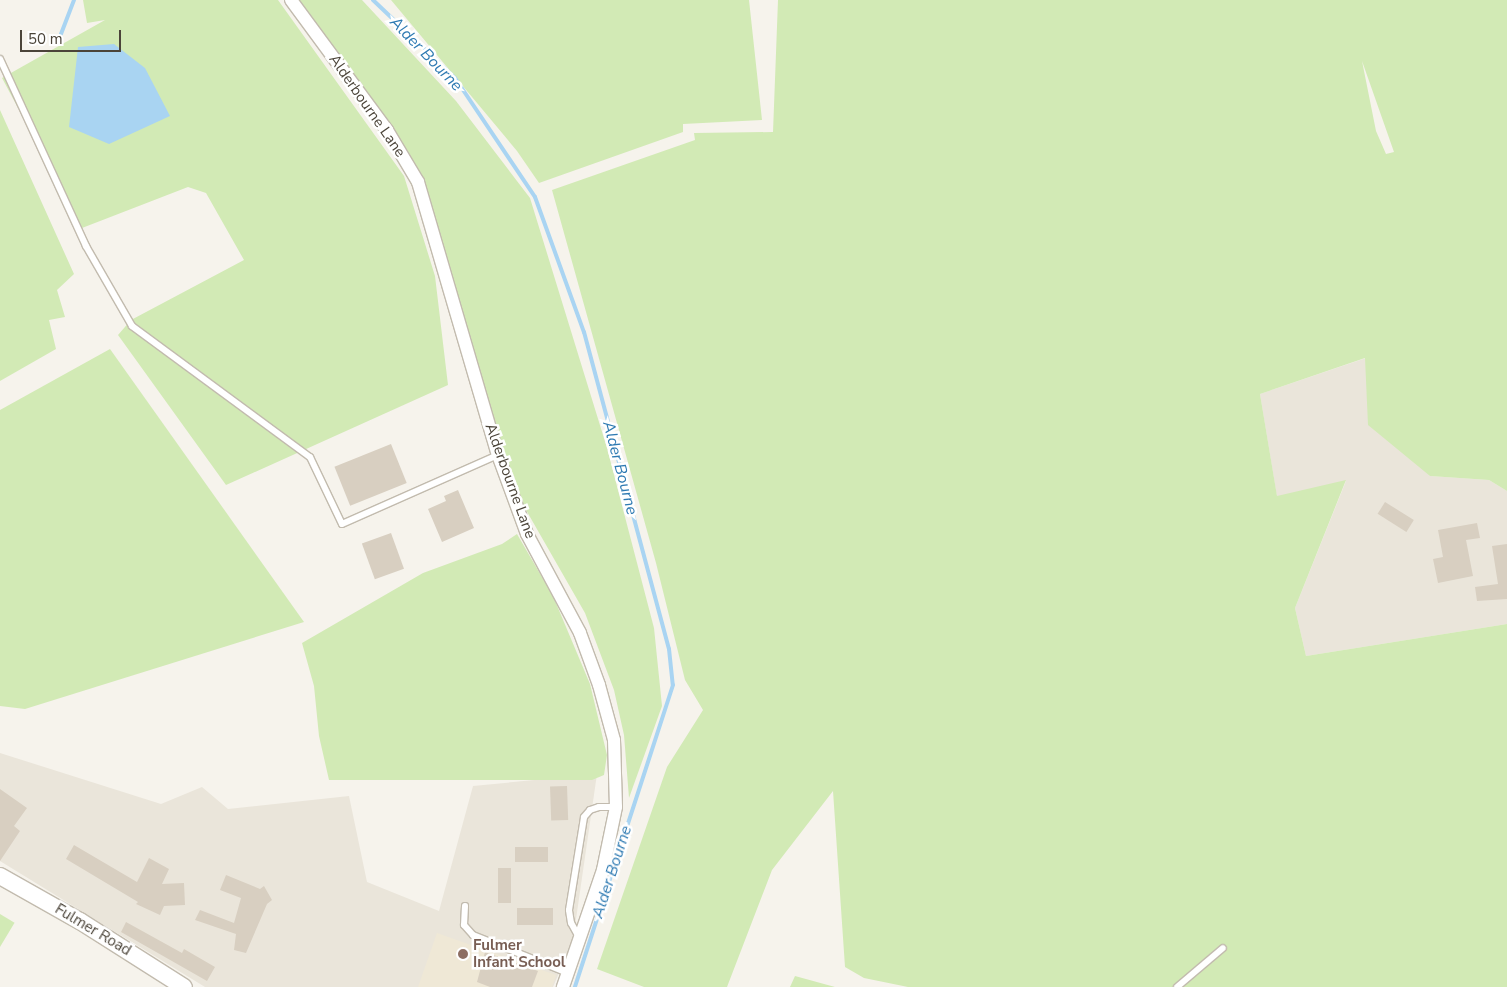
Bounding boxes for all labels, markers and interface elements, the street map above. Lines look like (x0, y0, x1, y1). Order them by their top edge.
water label: Alder Bourne (386, 13, 466, 95)
scale bar (22, 20, 124, 52)
text: 50 m (28, 29, 63, 49)
street label: Alderbourne Lane (325, 51, 409, 161)
water label: Alder Bourne (598, 419, 642, 517)
street label: Alderbourne Lane (481, 421, 539, 541)
water label: Alder Bourne (588, 823, 636, 921)
street label: Fulmer Road (52, 900, 134, 960)
place label: Fulmer Infant School (473, 936, 566, 971)
marker: Fulmer Infant School (457, 948, 469, 960)

